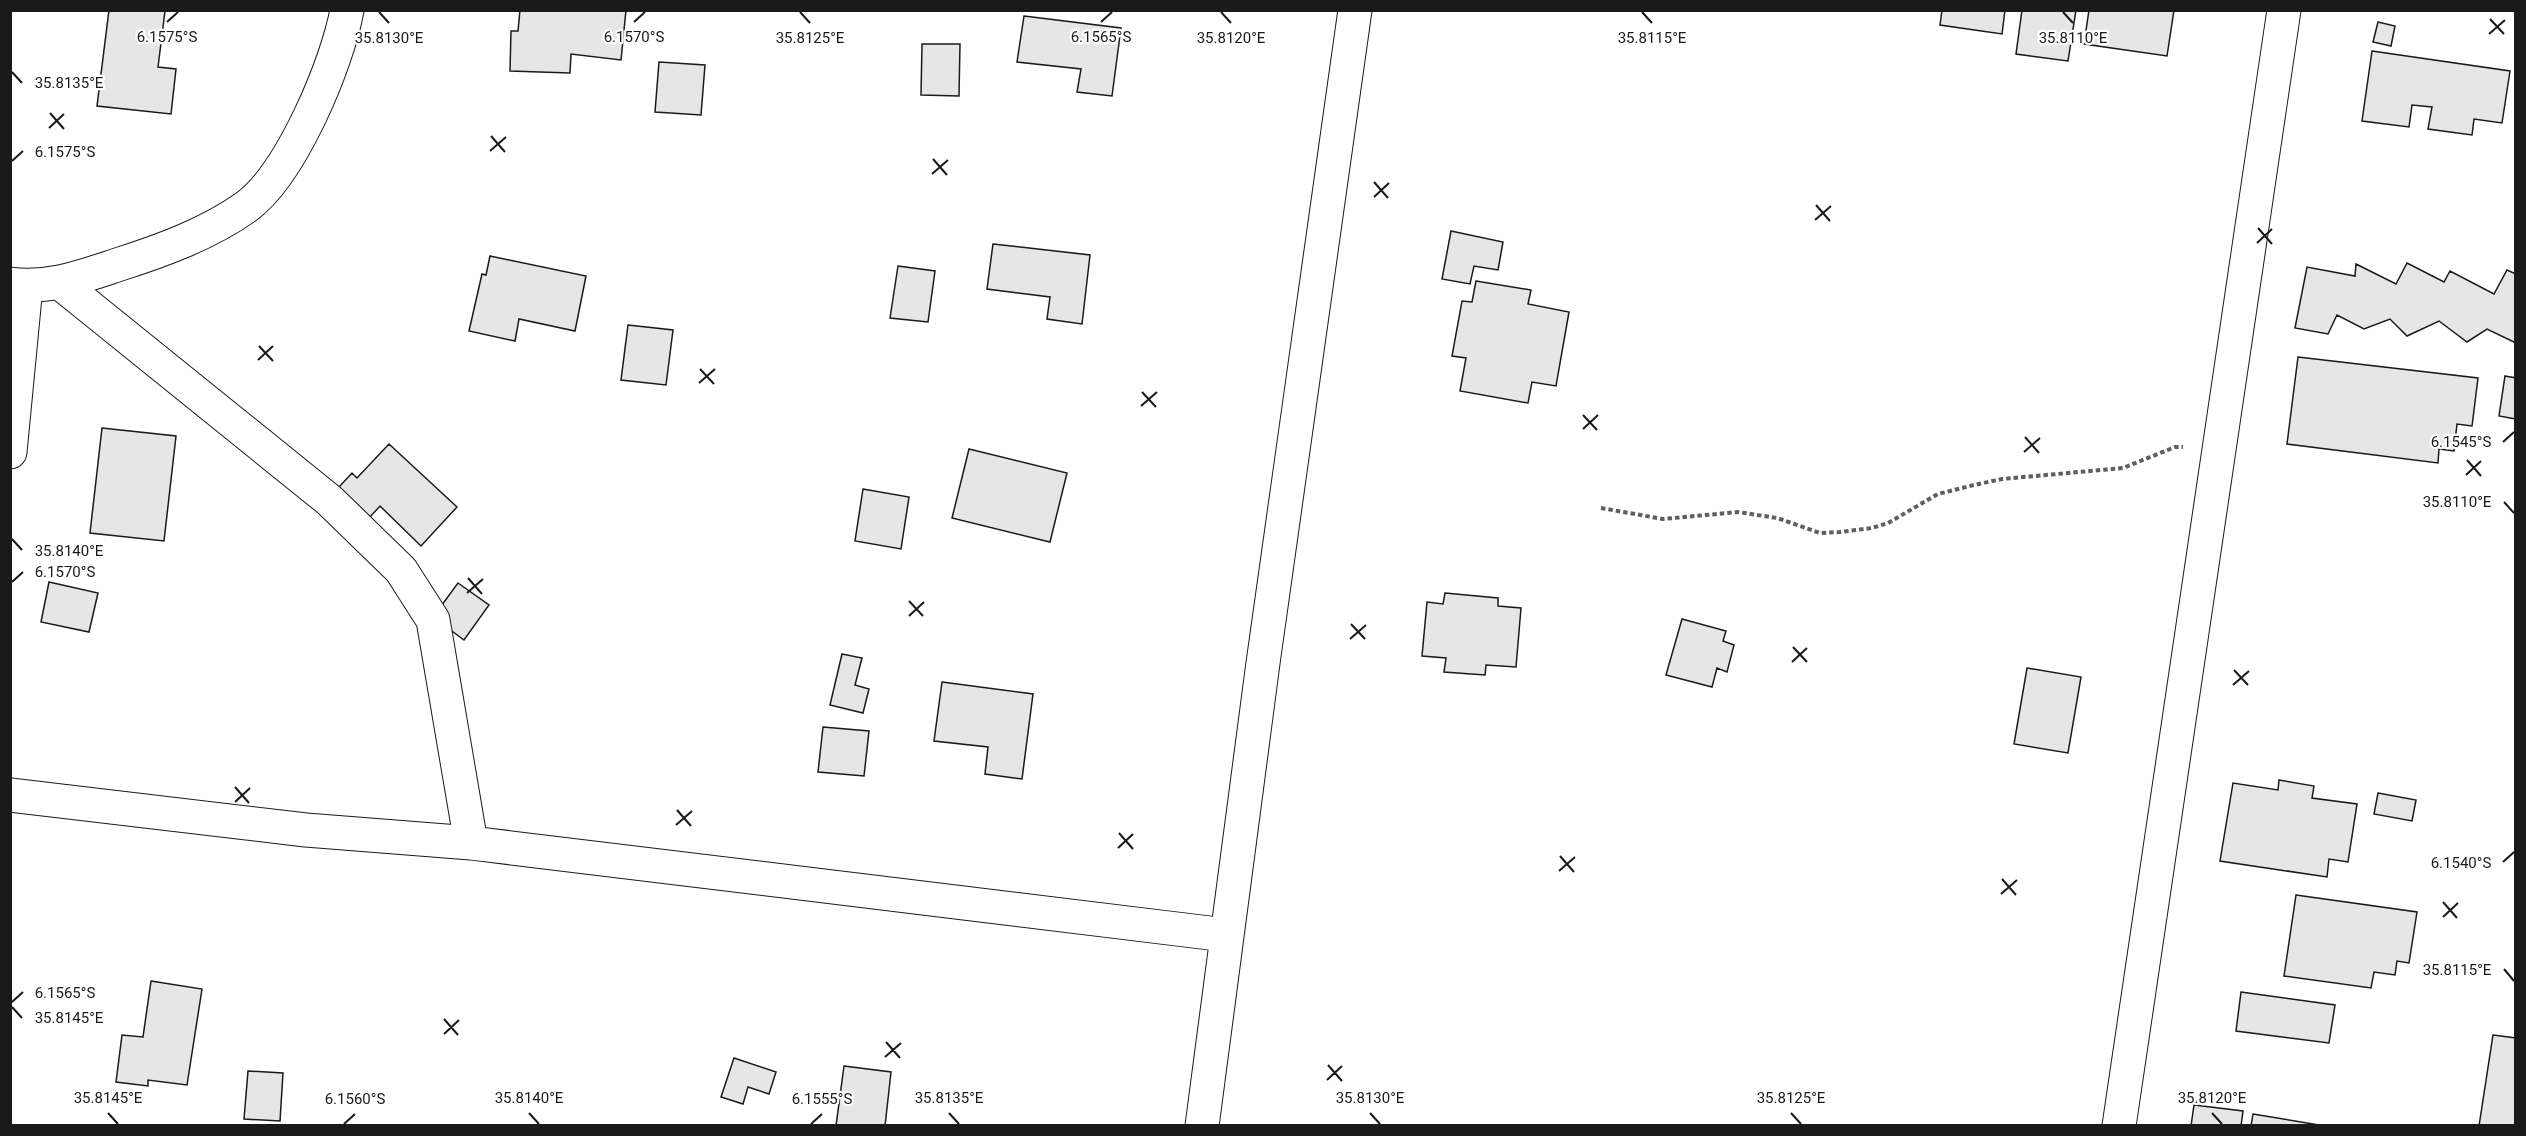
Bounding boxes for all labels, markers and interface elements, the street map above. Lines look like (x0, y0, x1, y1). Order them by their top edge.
text: 6.1575°S (137, 28, 197, 46)
text: 6.1570°S (604, 28, 664, 46)
text: 6.1565°S (1071, 28, 1131, 46)
text: 35.8130°E (355, 29, 424, 47)
text: 35.8125°E (776, 29, 845, 47)
text: 35.8120°E (1197, 29, 1266, 47)
text: 35.8115°E (1618, 29, 1687, 47)
text: 35.8110°E (2039, 29, 2108, 47)
text: 35.8135°E (35, 74, 104, 92)
text: 6.1575°S (35, 143, 95, 161)
text: 6.1545°S (2431, 433, 2491, 451)
text: 35.8110°E (2423, 493, 2492, 511)
text: 35.8140°E (35, 542, 104, 560)
text: 6.1570°S (35, 563, 95, 581)
text: 6.1540°S (2431, 854, 2491, 872)
text: 35.8115°E (2423, 961, 2492, 979)
text: 6.1565°S (35, 984, 95, 1002)
text: 35.8145°E (35, 1009, 104, 1027)
text: 35.8145°E (74, 1089, 143, 1107)
text: 35.8140°E (495, 1089, 564, 1107)
text: 35.8135°E (915, 1089, 984, 1107)
text: 35.8130°E (1336, 1089, 1405, 1107)
text: 35.8125°E (1757, 1089, 1826, 1107)
text: 35.8120°E (2178, 1089, 2247, 1107)
text: 6.1560°S (325, 1090, 385, 1108)
text: 6.1555°S (792, 1090, 852, 1108)

